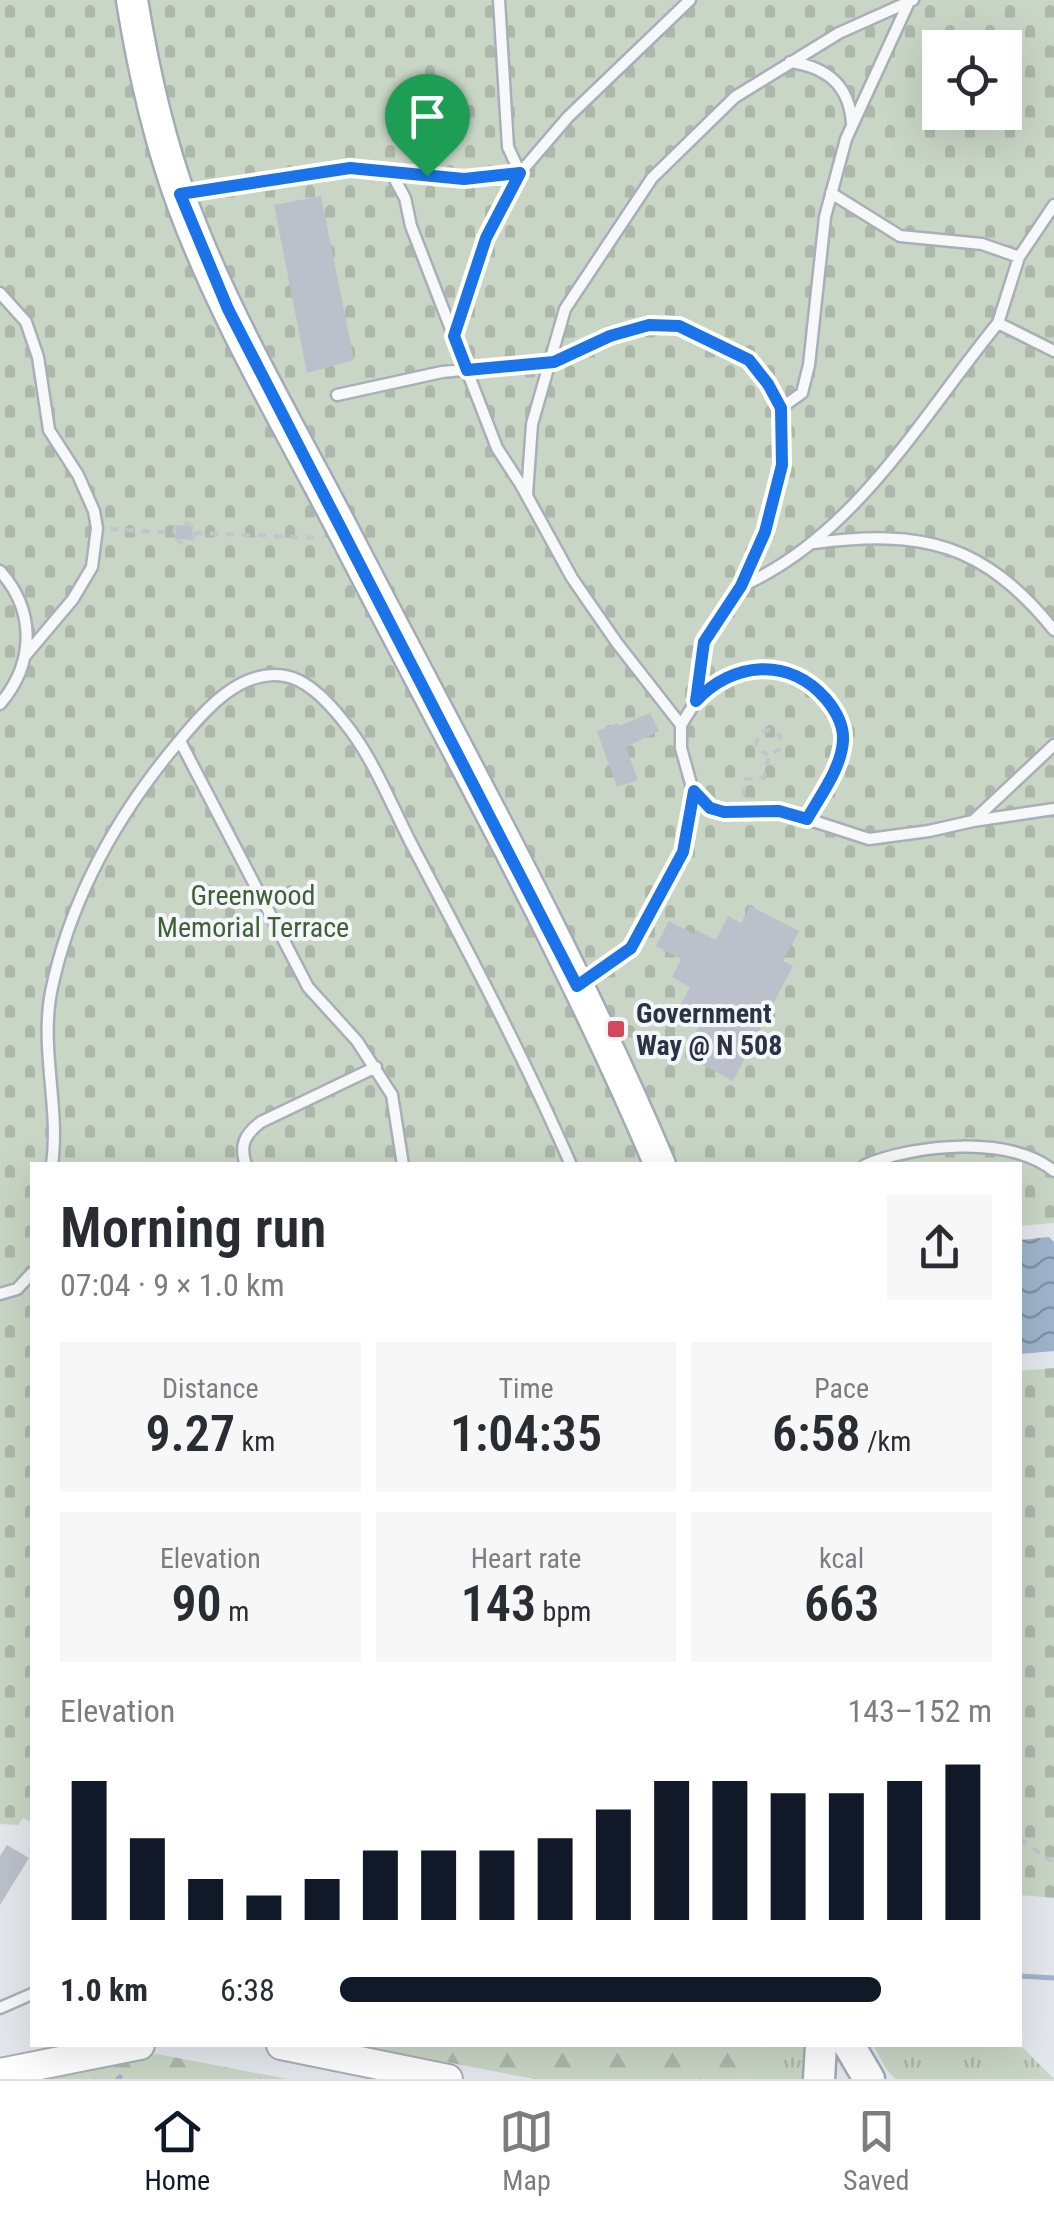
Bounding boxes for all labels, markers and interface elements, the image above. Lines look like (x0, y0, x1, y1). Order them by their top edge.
map controls (922, 30, 1022, 130)
button: locate (922, 30, 1022, 130)
pin (385, 74, 470, 177)
icon: arrive (400, 89, 455, 144)
park label: Greenwood Memorial Terrace (157, 879, 349, 944)
place label: Government Way @ N 508 (636, 997, 782, 1062)
marker: Government Way @ N 508 (605, 1018, 627, 1040)
button: share (887, 1195, 992, 1300)
text: Morning run (60, 1196, 326, 1260)
text: 07:04 · 9 × 1.0 km (60, 1266, 285, 1304)
text: Distance (162, 1372, 259, 1405)
text: Time (498, 1372, 554, 1405)
text: Pace (814, 1372, 869, 1405)
text: 9.27 (145, 1405, 235, 1463)
text: 1:04:35 (450, 1405, 602, 1463)
text: 6:58 (772, 1405, 861, 1463)
text: km (235, 1425, 275, 1458)
text: /km (861, 1425, 911, 1458)
text: Elevation (160, 1542, 261, 1575)
text: Heart rate (471, 1542, 581, 1575)
text: kcal (819, 1542, 864, 1575)
text: 90 (171, 1575, 222, 1633)
text: 143 (461, 1575, 536, 1633)
text: 663 (804, 1575, 879, 1633)
text: m (222, 1595, 249, 1628)
text: bpm (536, 1595, 591, 1628)
text: Elevation (60, 1692, 175, 1730)
text: 143–152 m (847, 1692, 992, 1730)
text: 1.0 km (60, 1971, 148, 2009)
text: 6:38 (220, 1971, 275, 2009)
tab: Home (144, 2104, 210, 2197)
tab: Map (499, 2104, 554, 2197)
tab: Saved (843, 2104, 910, 2197)

